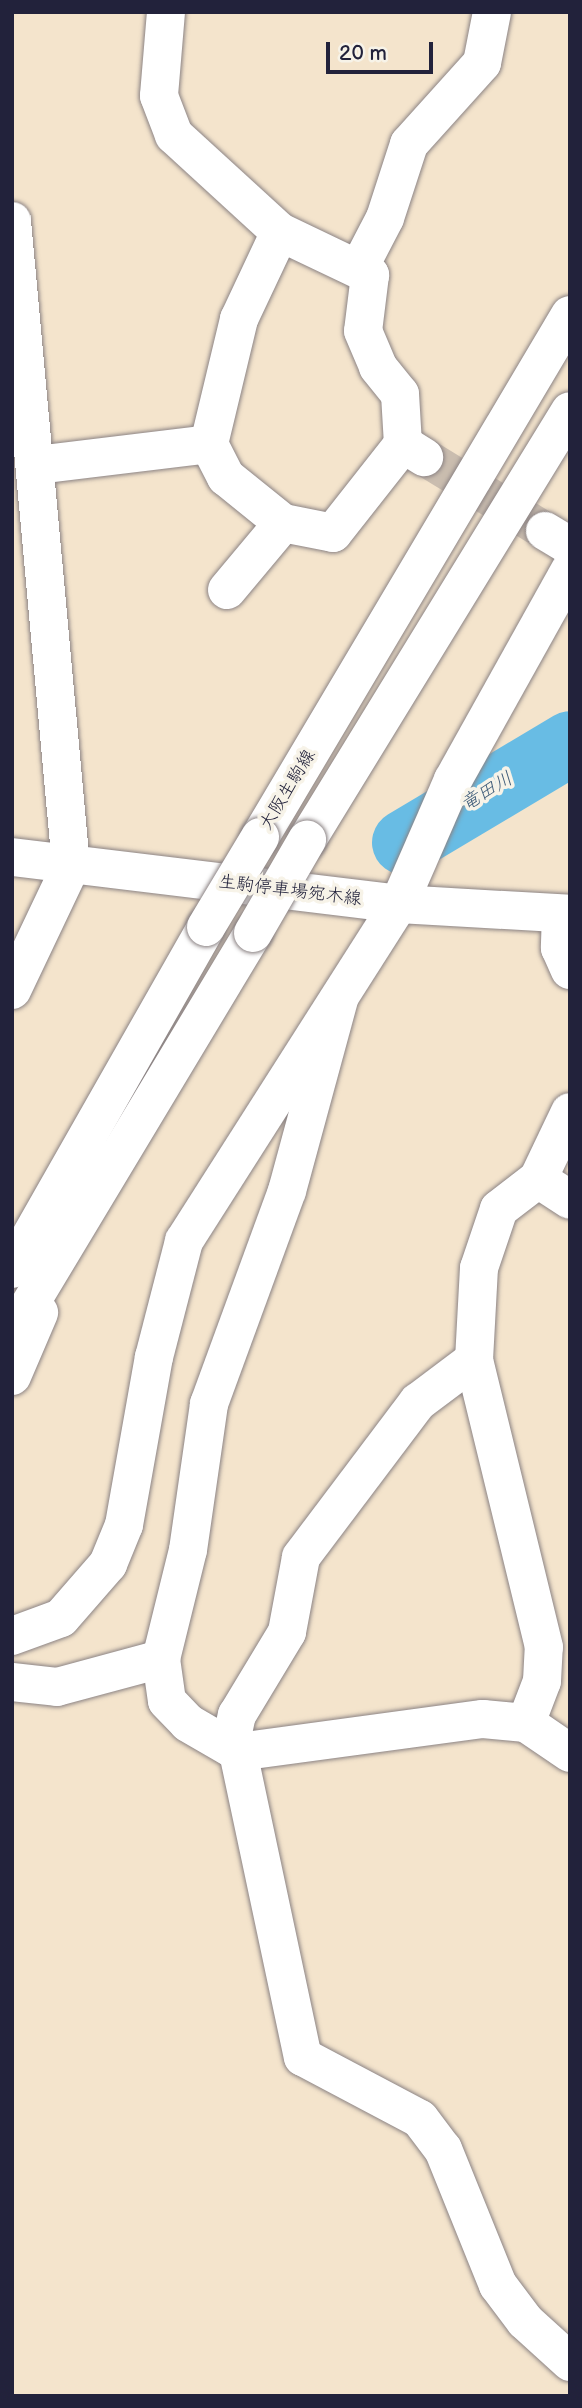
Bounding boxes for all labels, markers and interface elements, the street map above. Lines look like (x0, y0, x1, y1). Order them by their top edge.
scale bar (330, 28, 437, 72)
text: 20 m (339, 41, 387, 66)
street label: 大阪生駒線 (256, 746, 320, 834)
water label: 竜田川 (457, 768, 517, 816)
street label: 生駒停車場宛木線 (217, 872, 363, 910)

